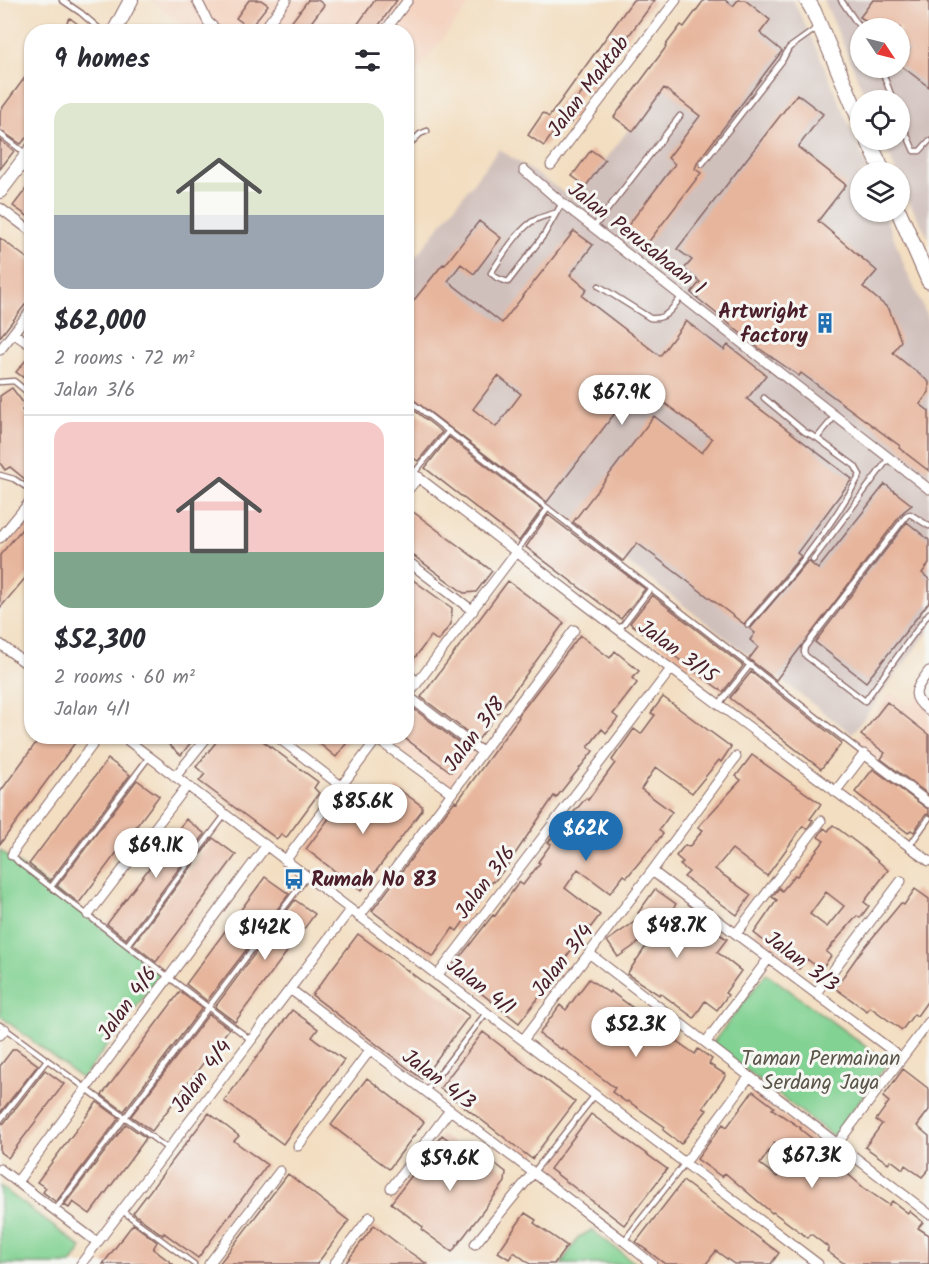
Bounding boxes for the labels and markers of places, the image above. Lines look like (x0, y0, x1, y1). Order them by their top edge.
place label: Artwright factory (718, 296, 809, 353)
building icon: Artwright factory (813, 311, 837, 335)
pin: $67.9K (573, 375, 671, 426)
pin: $85.6K (314, 784, 412, 835)
pin: $62K (550, 811, 622, 862)
pin: $69.1K (107, 828, 205, 879)
place label: Rumah No 83 (311, 864, 437, 897)
bus stop icon: Rumah No 83 (282, 867, 306, 891)
pin: $48.7K (628, 908, 726, 959)
pin: $142K (223, 910, 307, 961)
pin: $52.3K (587, 1007, 685, 1058)
pin: $67.3K (763, 1138, 861, 1189)
pin: $59.6K (401, 1141, 499, 1192)

